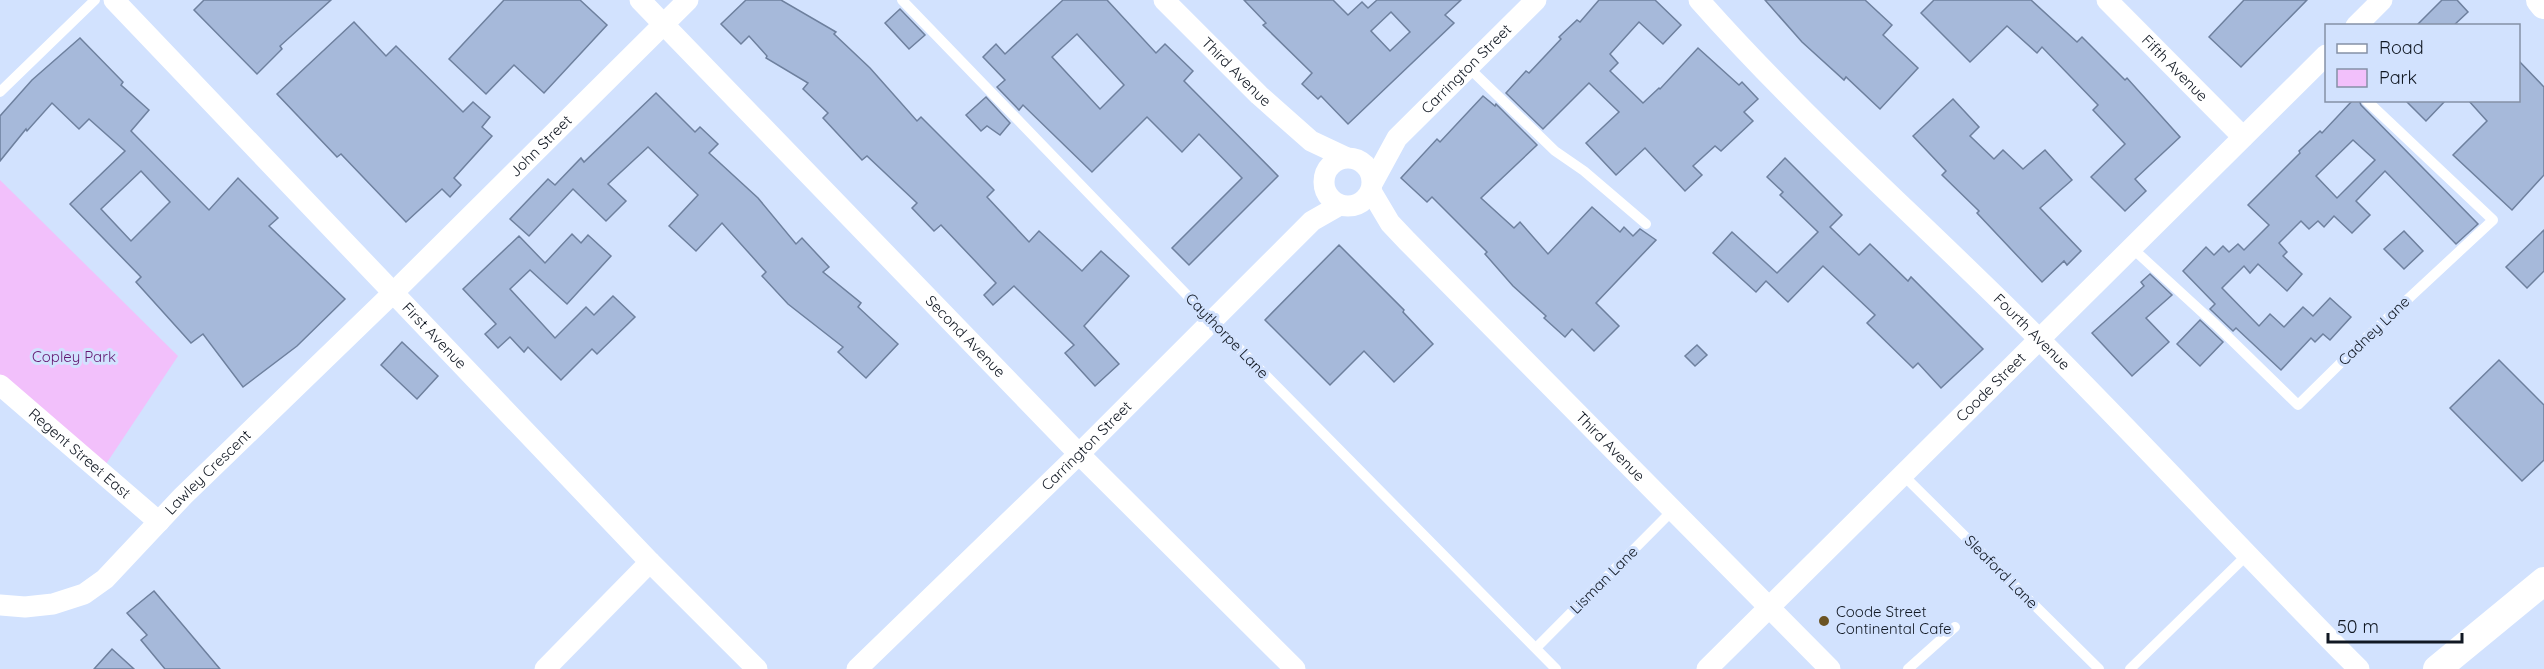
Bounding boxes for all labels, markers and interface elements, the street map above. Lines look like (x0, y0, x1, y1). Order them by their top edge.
street label: Carrington Street (1417, 20, 1515, 118)
legend (2325, 24, 2520, 102)
street label: Fifth Avenue (2138, 30, 2212, 105)
street label: Third Avenue (1198, 33, 1275, 110)
text: Road (2379, 36, 2424, 59)
text: Park (2379, 66, 2417, 89)
street label: John Street (505, 111, 576, 181)
street label: Caythorpe Lane (1182, 289, 1273, 382)
street label: Fourth Avenue (1990, 289, 2074, 374)
street label: Second Avenue (922, 291, 1010, 381)
street label: Cadney Lane (2334, 292, 2413, 369)
street label: First Avenue (398, 298, 471, 373)
park label: Copley Park (32, 347, 116, 366)
street label: Coode Street (1952, 348, 2030, 426)
street label: Carrington Street (1037, 397, 1135, 494)
street label: Regent Street East (25, 404, 135, 502)
street label: Third Avenue (1572, 407, 1649, 485)
street label: Lawley Crescent (160, 425, 255, 518)
street label: Sleaford Lane (1961, 531, 2042, 612)
street label: Lisman Lane (1566, 542, 1641, 617)
place label: Coode Street Continental Cafe (1836, 602, 1952, 638)
scale bar (2328, 606, 2462, 644)
marker: Coode Street Continental Cafe (1817, 614, 1831, 628)
text: 50 m (2337, 615, 2379, 638)

